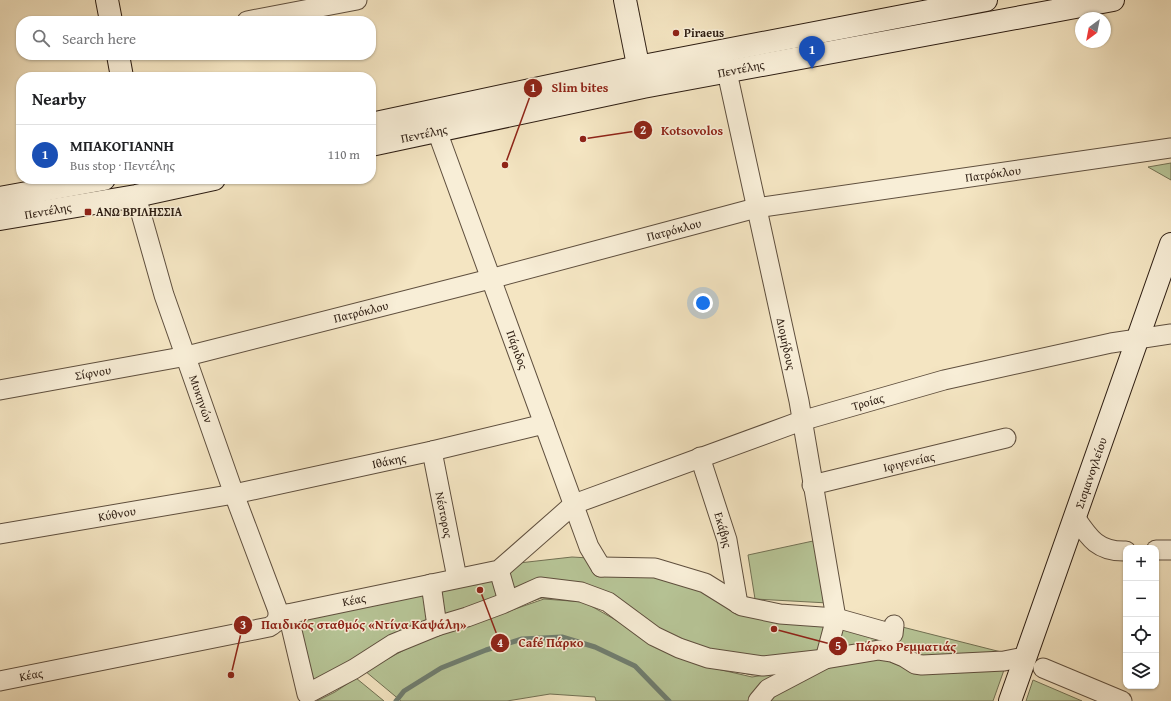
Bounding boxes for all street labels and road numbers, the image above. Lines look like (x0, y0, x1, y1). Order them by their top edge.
street label: Πεντέλης (716, 56, 766, 81)
street label: Πεντέλης (399, 120, 449, 147)
street label: Πατρόκλου (964, 161, 1022, 186)
street label: Πεντέλης (23, 198, 73, 223)
street label: Πατρόκλου (645, 214, 703, 245)
street label: Πατρόκλου (332, 296, 390, 327)
street label: Διομήδους (773, 316, 800, 372)
street label: Πάριδος (503, 328, 532, 372)
street label: Σίφνου (74, 361, 112, 384)
street label: Μυκηνών (185, 373, 218, 425)
street label: Τροίας (850, 389, 886, 414)
street label: Σισμανογλείου (1070, 435, 1111, 511)
street label: Ιφιγενείας (881, 447, 936, 476)
street label: Ιθάκης (370, 449, 407, 472)
street label: Νέστορος (432, 490, 457, 540)
street label: Κύθνου (97, 502, 137, 525)
street label: Εκάβης (710, 510, 737, 550)
street label: Κέας (341, 589, 367, 610)
street label: Κέας (18, 664, 44, 685)

